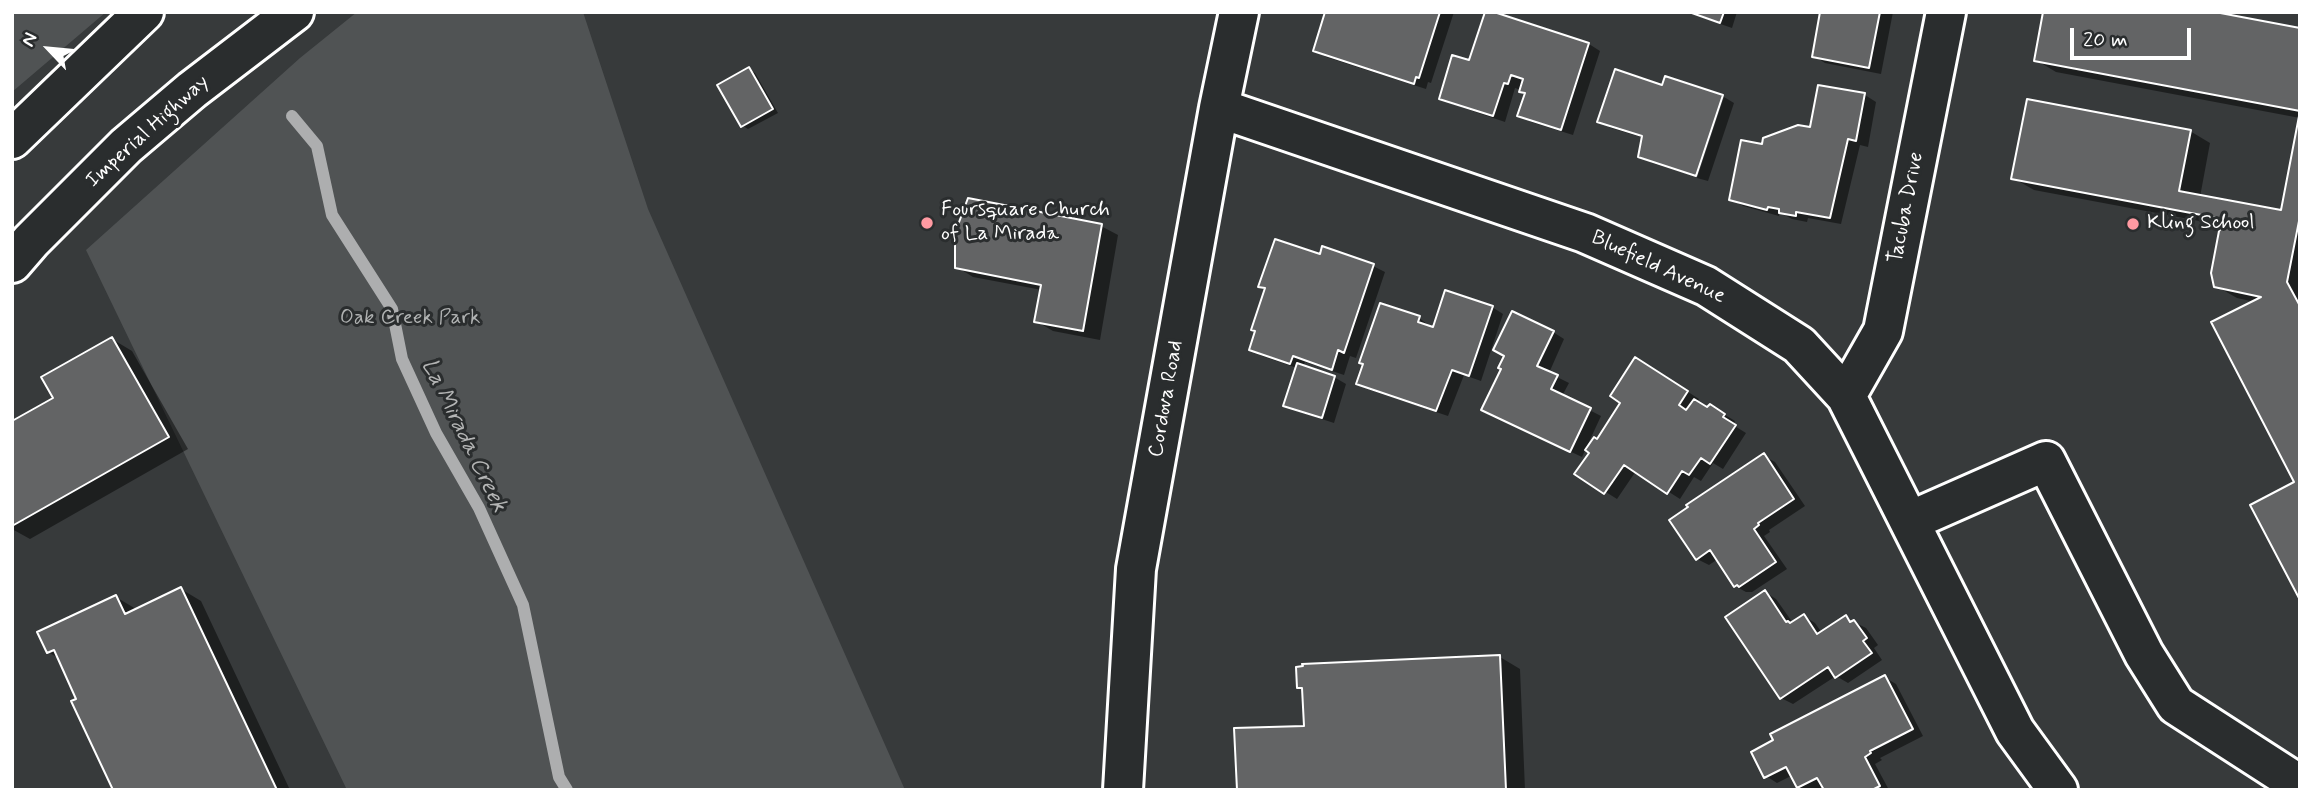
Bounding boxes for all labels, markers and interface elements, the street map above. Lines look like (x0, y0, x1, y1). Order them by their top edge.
north arrow (14, 14, 84, 84)
scale bar (2074, 14, 2195, 58)
text: 20 m (2083, 26, 2128, 54)
text: N (16, 28, 44, 51)
street label: Imperial Highway (81, 70, 215, 194)
street label: Tacuba Drive (1884, 150, 1930, 266)
place label: Foursquare Church of La Mirada (941, 198, 1110, 248)
place label: Kling School (2147, 211, 2255, 237)
marker: Foursquare Church of La Mirada (919, 215, 935, 231)
marker: Kling School (2125, 216, 2141, 232)
street label: Bluefield Avenue (1587, 226, 1729, 310)
park label: Oak Creek Park (340, 306, 480, 332)
street label: Cordova Road (1144, 339, 1190, 459)
water label: La Mirada Creek (414, 355, 512, 517)

